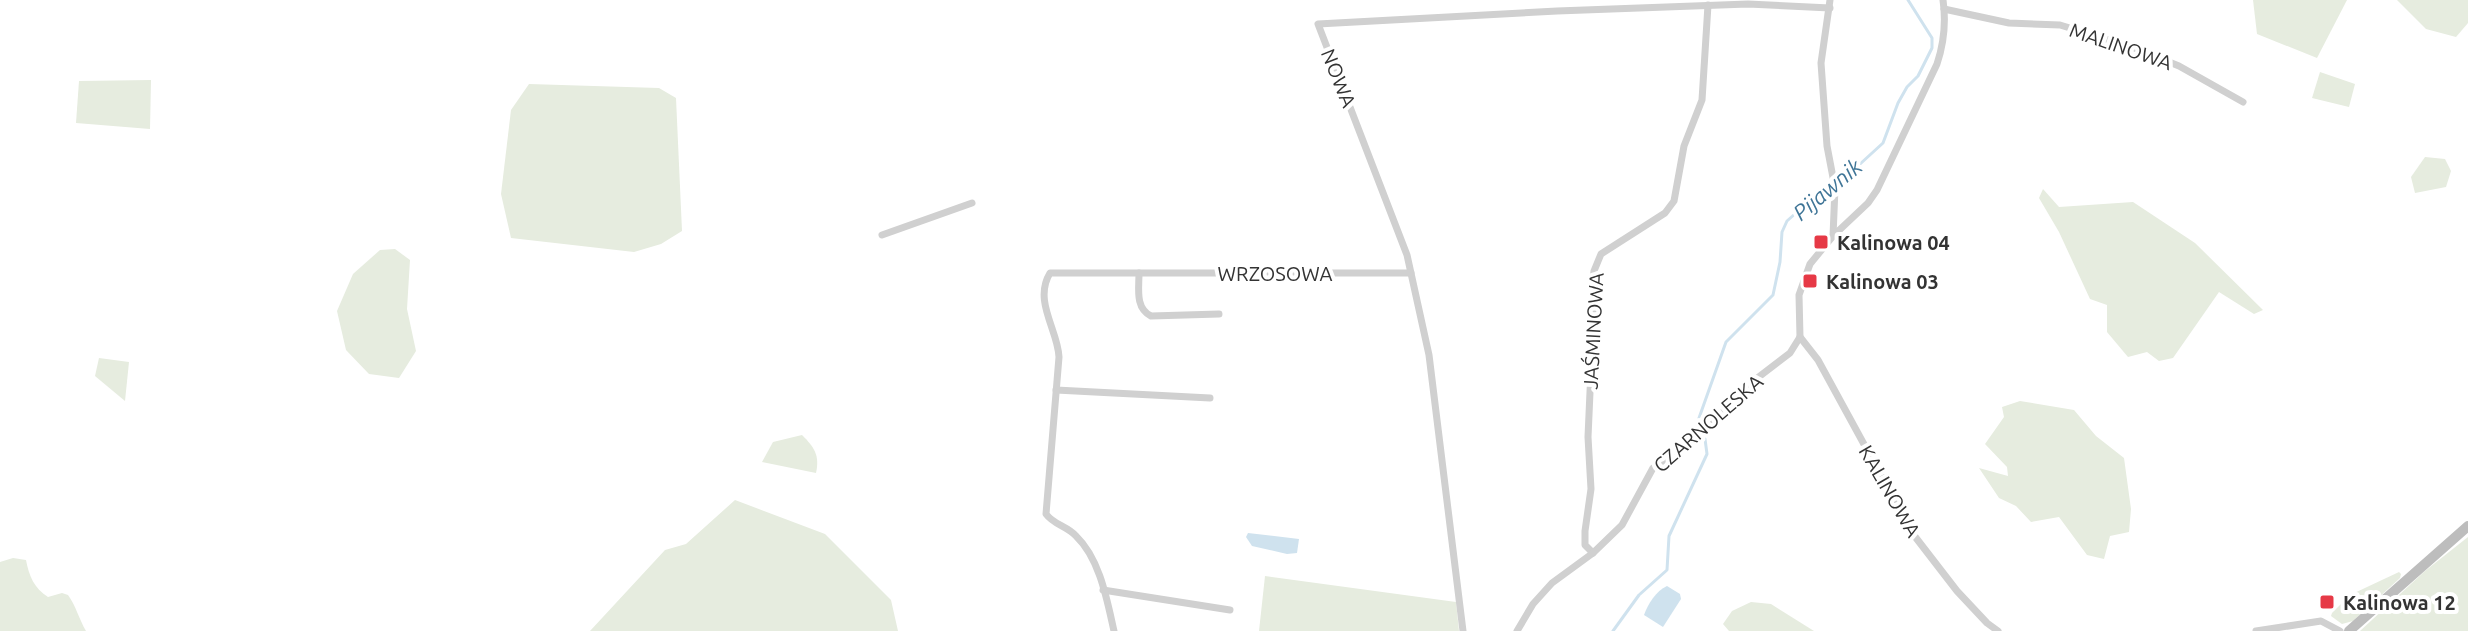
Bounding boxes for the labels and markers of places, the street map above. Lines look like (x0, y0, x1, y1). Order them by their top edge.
place label: Kalinowa 04 (1837, 231, 1950, 254)
marker: Kalinowa 04 (1812, 233, 1830, 251)
place label: Kalinowa 03 (1826, 270, 1939, 293)
marker: Kalinowa 03 (1801, 272, 1819, 290)
place label: Kalinowa 12 (2343, 591, 2456, 614)
marker: Kalinowa 12 (2318, 593, 2336, 611)

